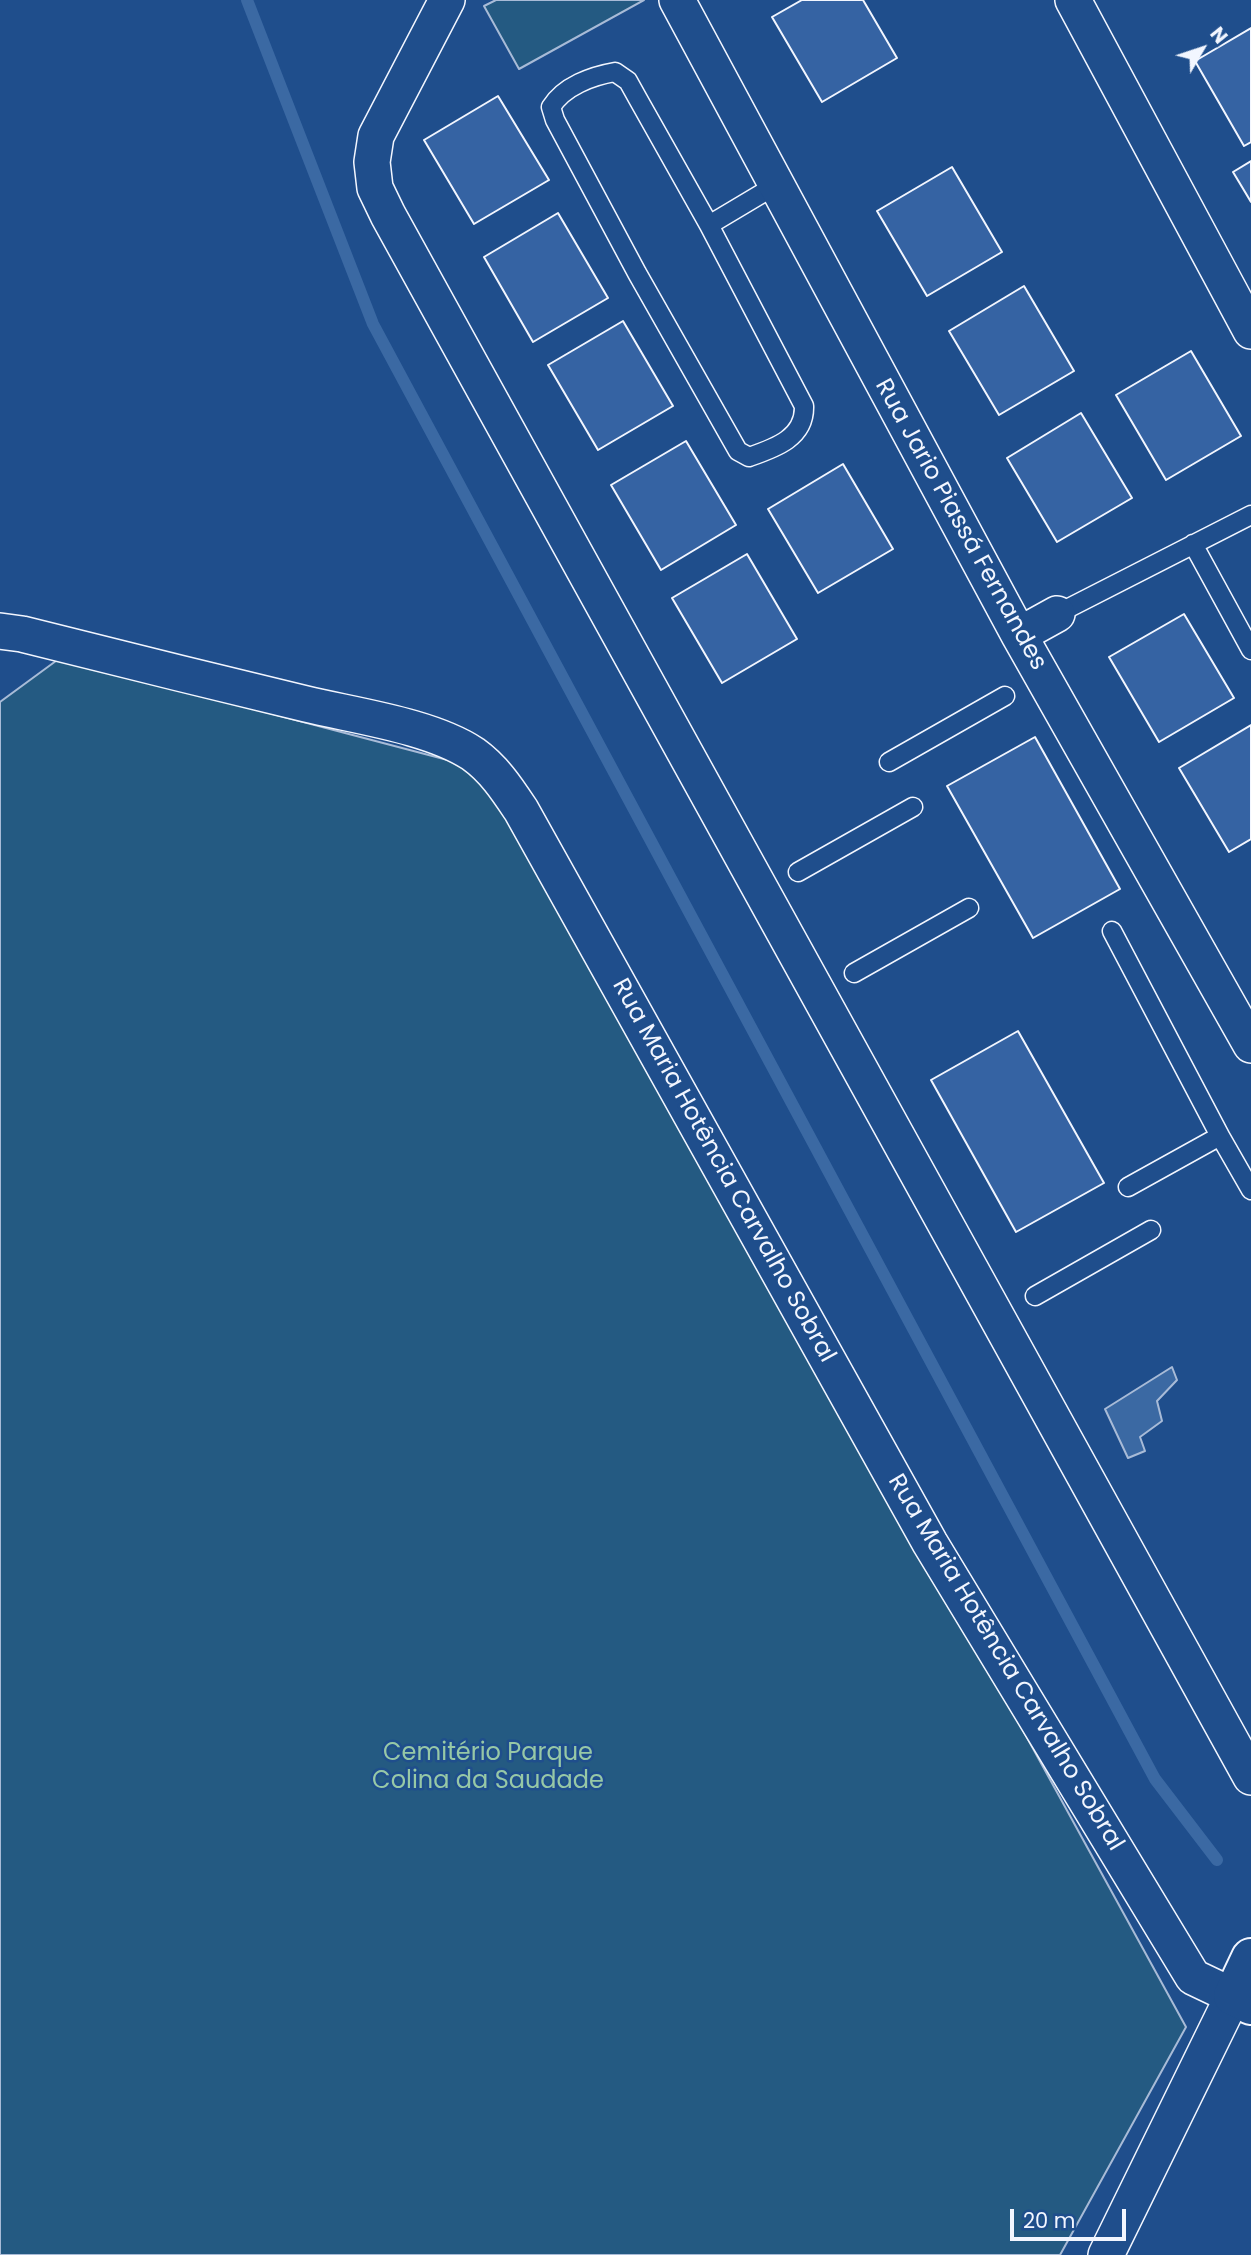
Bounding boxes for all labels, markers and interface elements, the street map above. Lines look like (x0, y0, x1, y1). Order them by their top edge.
north arrow (1167, 14, 1237, 84)
text: N (1204, 21, 1234, 50)
street label: Rua Jario Piassá Fernandes (868, 374, 1052, 676)
street label: Rua Maria Hotência Carvalho Sobral (605, 974, 841, 1368)
street label: Rua Maria Hotência Carvalho Sobral (881, 1469, 1129, 1857)
park label: Cemitério Parque Colina da Saudade (372, 1740, 604, 1796)
scale bar (1013, 2196, 1128, 2240)
text: 20 m (1023, 2206, 1076, 2235)

